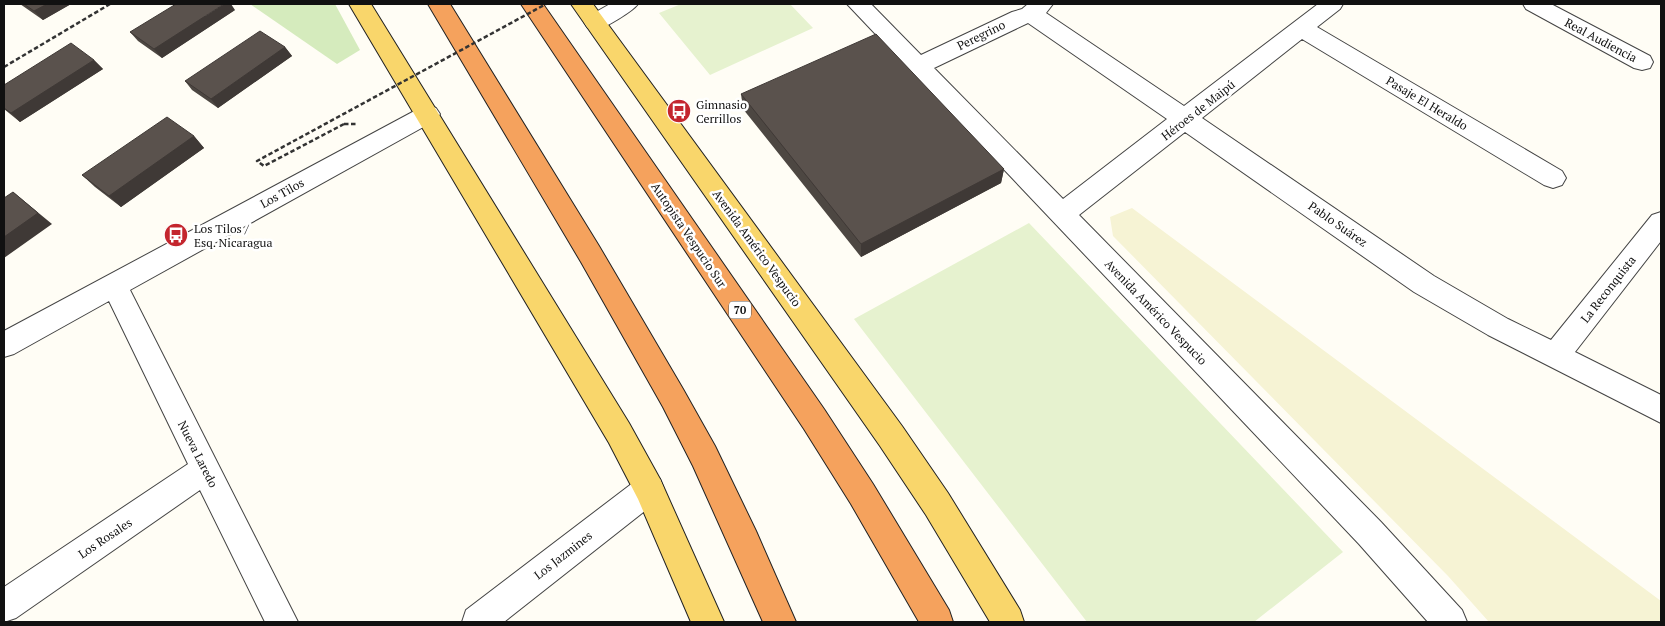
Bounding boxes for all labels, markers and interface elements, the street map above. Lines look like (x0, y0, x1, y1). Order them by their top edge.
street label: Real Audiencia (1562, 15, 1640, 65)
street label: Peregrino (954, 17, 1008, 53)
street label: Pasaje El Heraldo (1383, 73, 1471, 133)
street label: Héroes de Maipú (1158, 76, 1238, 143)
place label: Gimnasio Cerrillos (696, 97, 747, 126)
bus stop icon: Gimnasio Cerrillos (666, 98, 692, 124)
street label: Los Tilos (257, 175, 307, 211)
street label: Autopista Vespucio Sur (648, 180, 730, 291)
street label: Avenida Américo Vespucio (710, 187, 805, 310)
street label: Pablo Suárez (1306, 198, 1371, 250)
place label: Los Tilos / Esq. Nicaragua (194, 221, 273, 250)
bus stop icon: Los Tilos / Esq. Nicaragua (163, 222, 189, 248)
street label: La Reconquista (1577, 252, 1639, 326)
street label: Avenida Américo Vespucio (1102, 256, 1210, 368)
road number: 70 (729, 302, 751, 318)
street label: Nueva Laredo (175, 418, 221, 490)
street label: Los Rosales (75, 515, 135, 561)
street label: Los Jazmines (531, 528, 595, 582)

